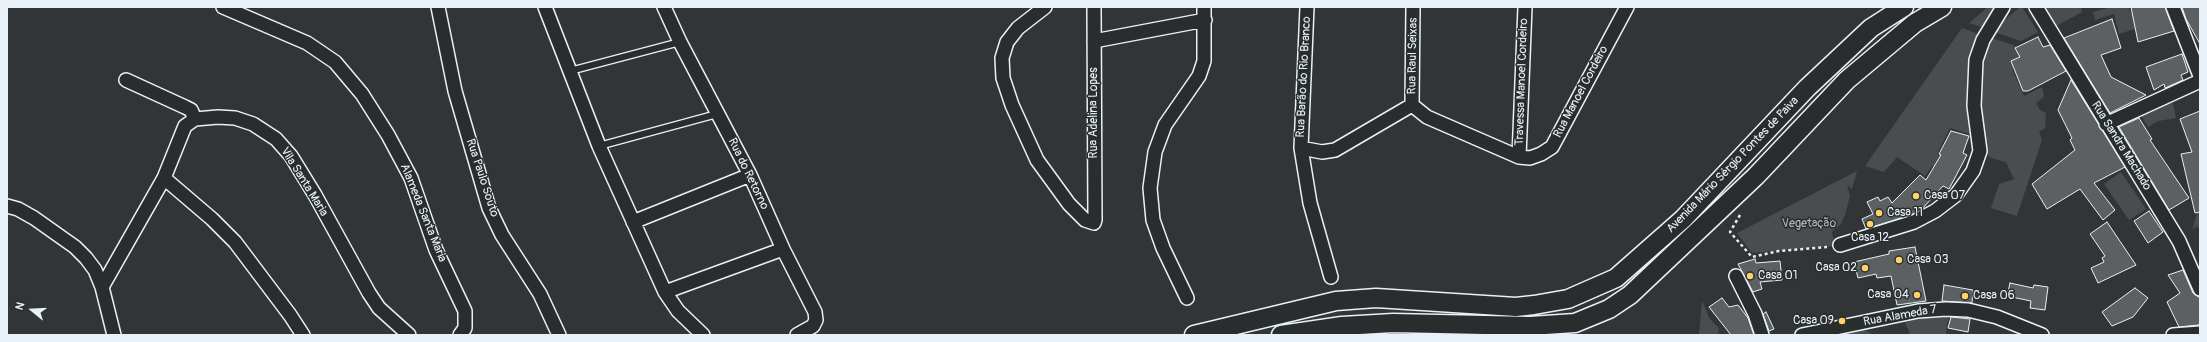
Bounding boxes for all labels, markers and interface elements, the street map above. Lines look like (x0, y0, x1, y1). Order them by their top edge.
street label: Rua Barão do Rio Branco (1294, 16, 1314, 138)
street label: Rua Raul Seixas (1405, 17, 1421, 95)
street label: Travessa Manoel Cordeiro (1513, 18, 1531, 146)
street label: Rua Manoel Cordeiro (1551, 43, 1611, 141)
street label: Rua Adelina Lopes (1087, 68, 1101, 158)
street label: Avenida Mário Sérgio Pontes de Paiva (1664, 94, 1802, 236)
street label: Rua Sandra Machado (2088, 99, 2154, 193)
street label: Rua do Retorno (724, 136, 772, 212)
street label: Rua Paulo Souto (463, 137, 501, 219)
street label: Vila Santa Maria (277, 145, 331, 219)
street label: Alameda Santa Maria (397, 162, 449, 264)
place label: Casa 07 (1924, 189, 1965, 203)
marker: Casa 07 (1911, 191, 1921, 201)
place label: Casa 11 (1887, 206, 1923, 220)
marker: Casa 11 (1874, 208, 1884, 218)
park label: Vegetação (1782, 217, 1836, 231)
marker: Casa 12 (1865, 219, 1875, 229)
place label: Casa 12 (1851, 231, 1889, 245)
place label: Casa 03 (1907, 253, 1948, 267)
marker: Casa 03 (1894, 255, 1904, 265)
place label: Casa 02 (1816, 261, 1857, 275)
marker: Casa 02 (1860, 263, 1870, 273)
place label: Casa 01 (1758, 269, 1797, 283)
marker: Casa 01 (1745, 271, 1755, 281)
place label: Casa 04 (1867, 288, 1909, 302)
place label: Casa 06 (1973, 289, 2015, 303)
north arrow (12, 290, 52, 330)
marker: Casa 04 (1912, 290, 1922, 300)
marker: Casa 06 (1960, 291, 1970, 301)
text: N (13, 301, 27, 312)
street label: Rua Alameda 7 (1862, 302, 1938, 330)
place label: Casa 09 (1793, 314, 1834, 328)
marker: Casa 09 (1837, 316, 1847, 326)

